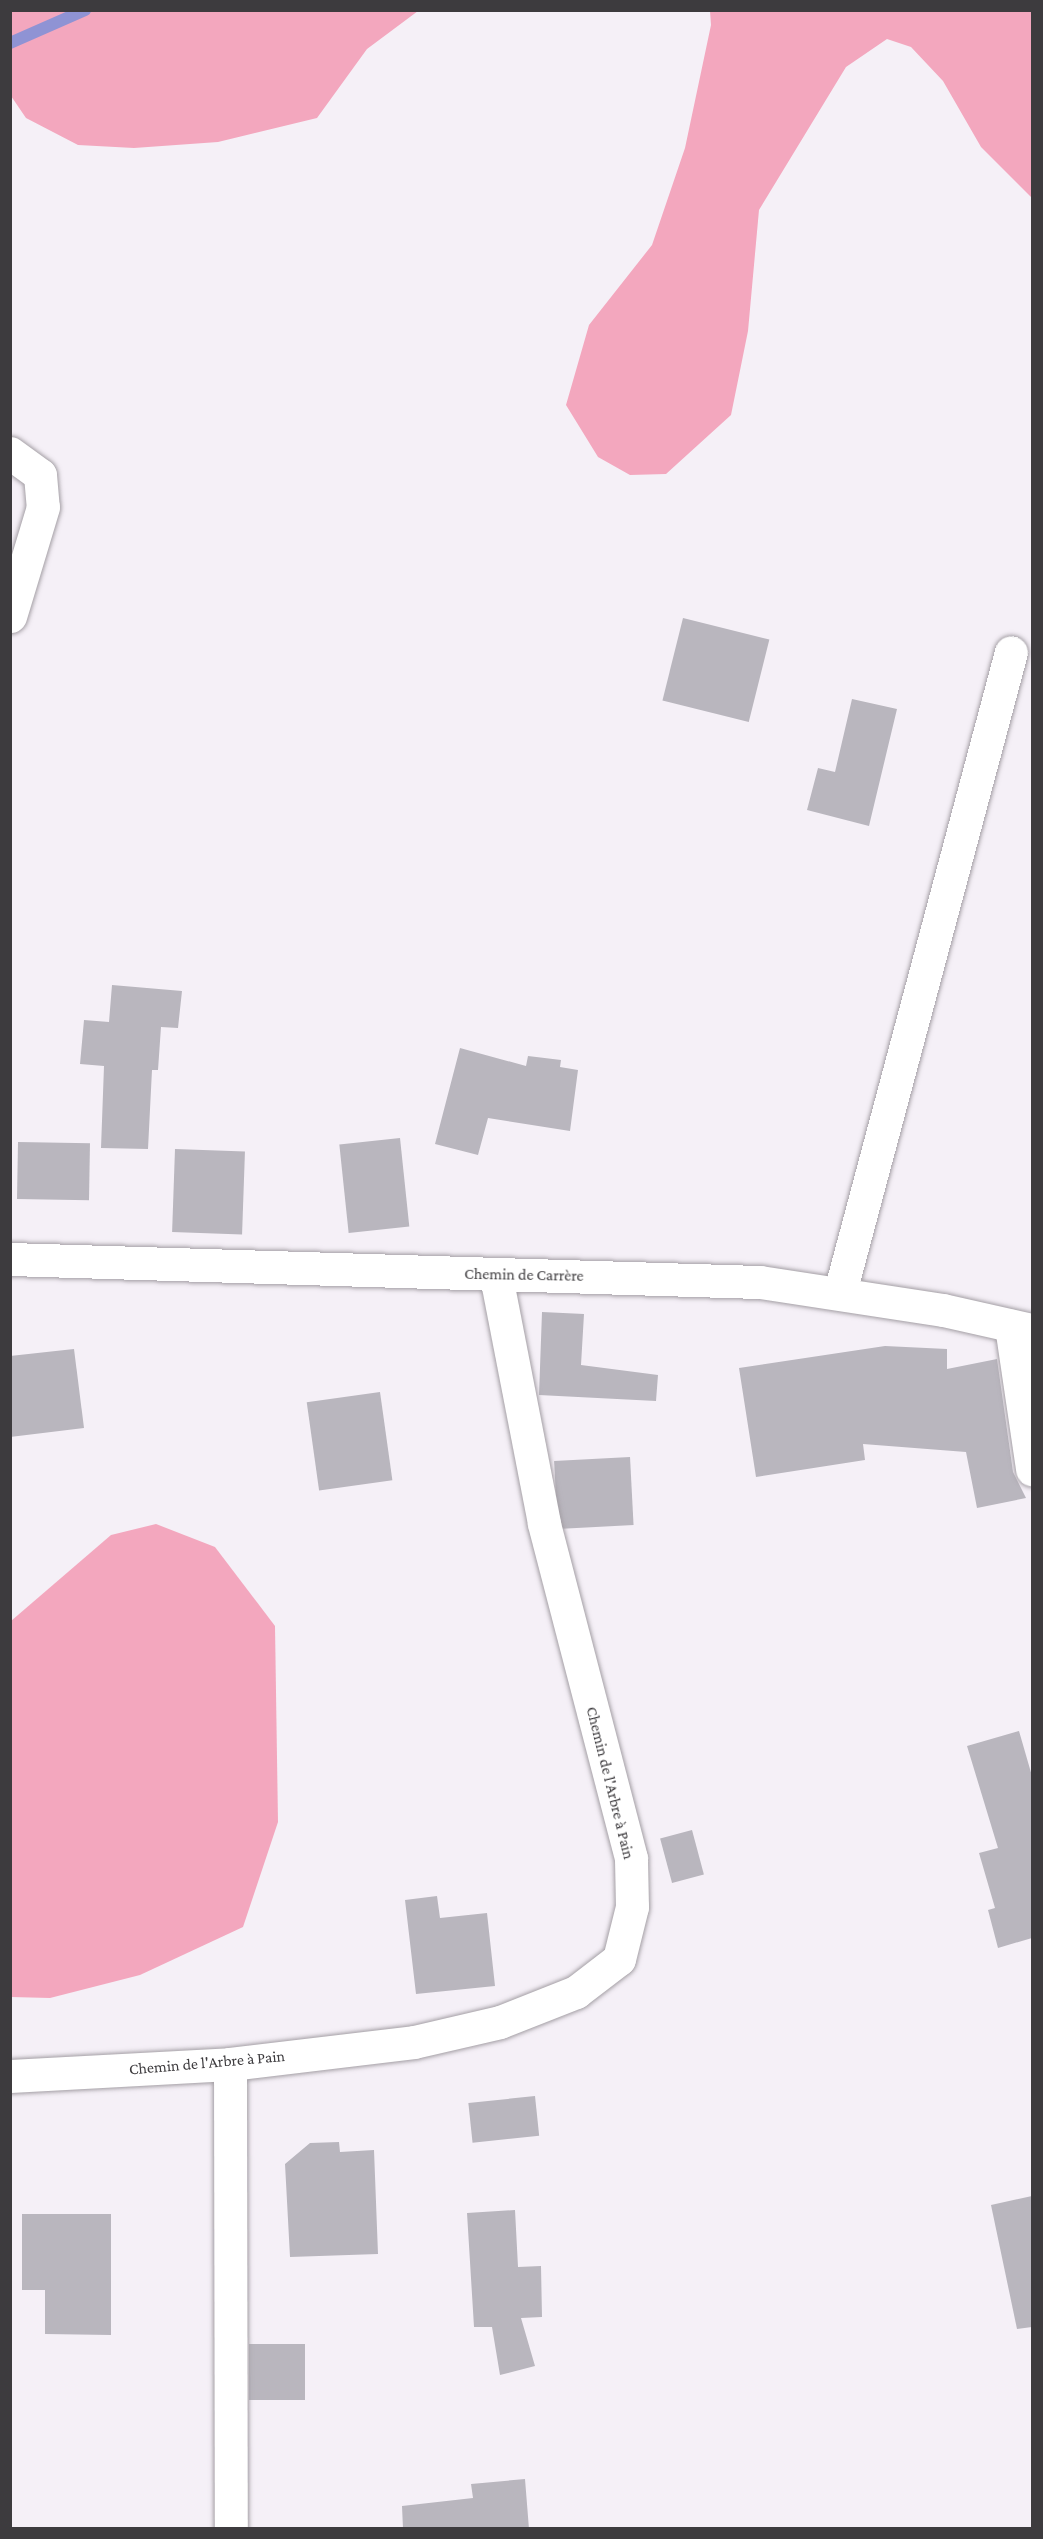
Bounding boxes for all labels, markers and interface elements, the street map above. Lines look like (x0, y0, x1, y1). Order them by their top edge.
street label: Chemin de Carrère (464, 1264, 584, 1286)
street label: Chemin de l'Arbre à Pain (582, 1705, 638, 1861)
street label: Chemin de l'Arbre à Pain (128, 2047, 286, 2079)

